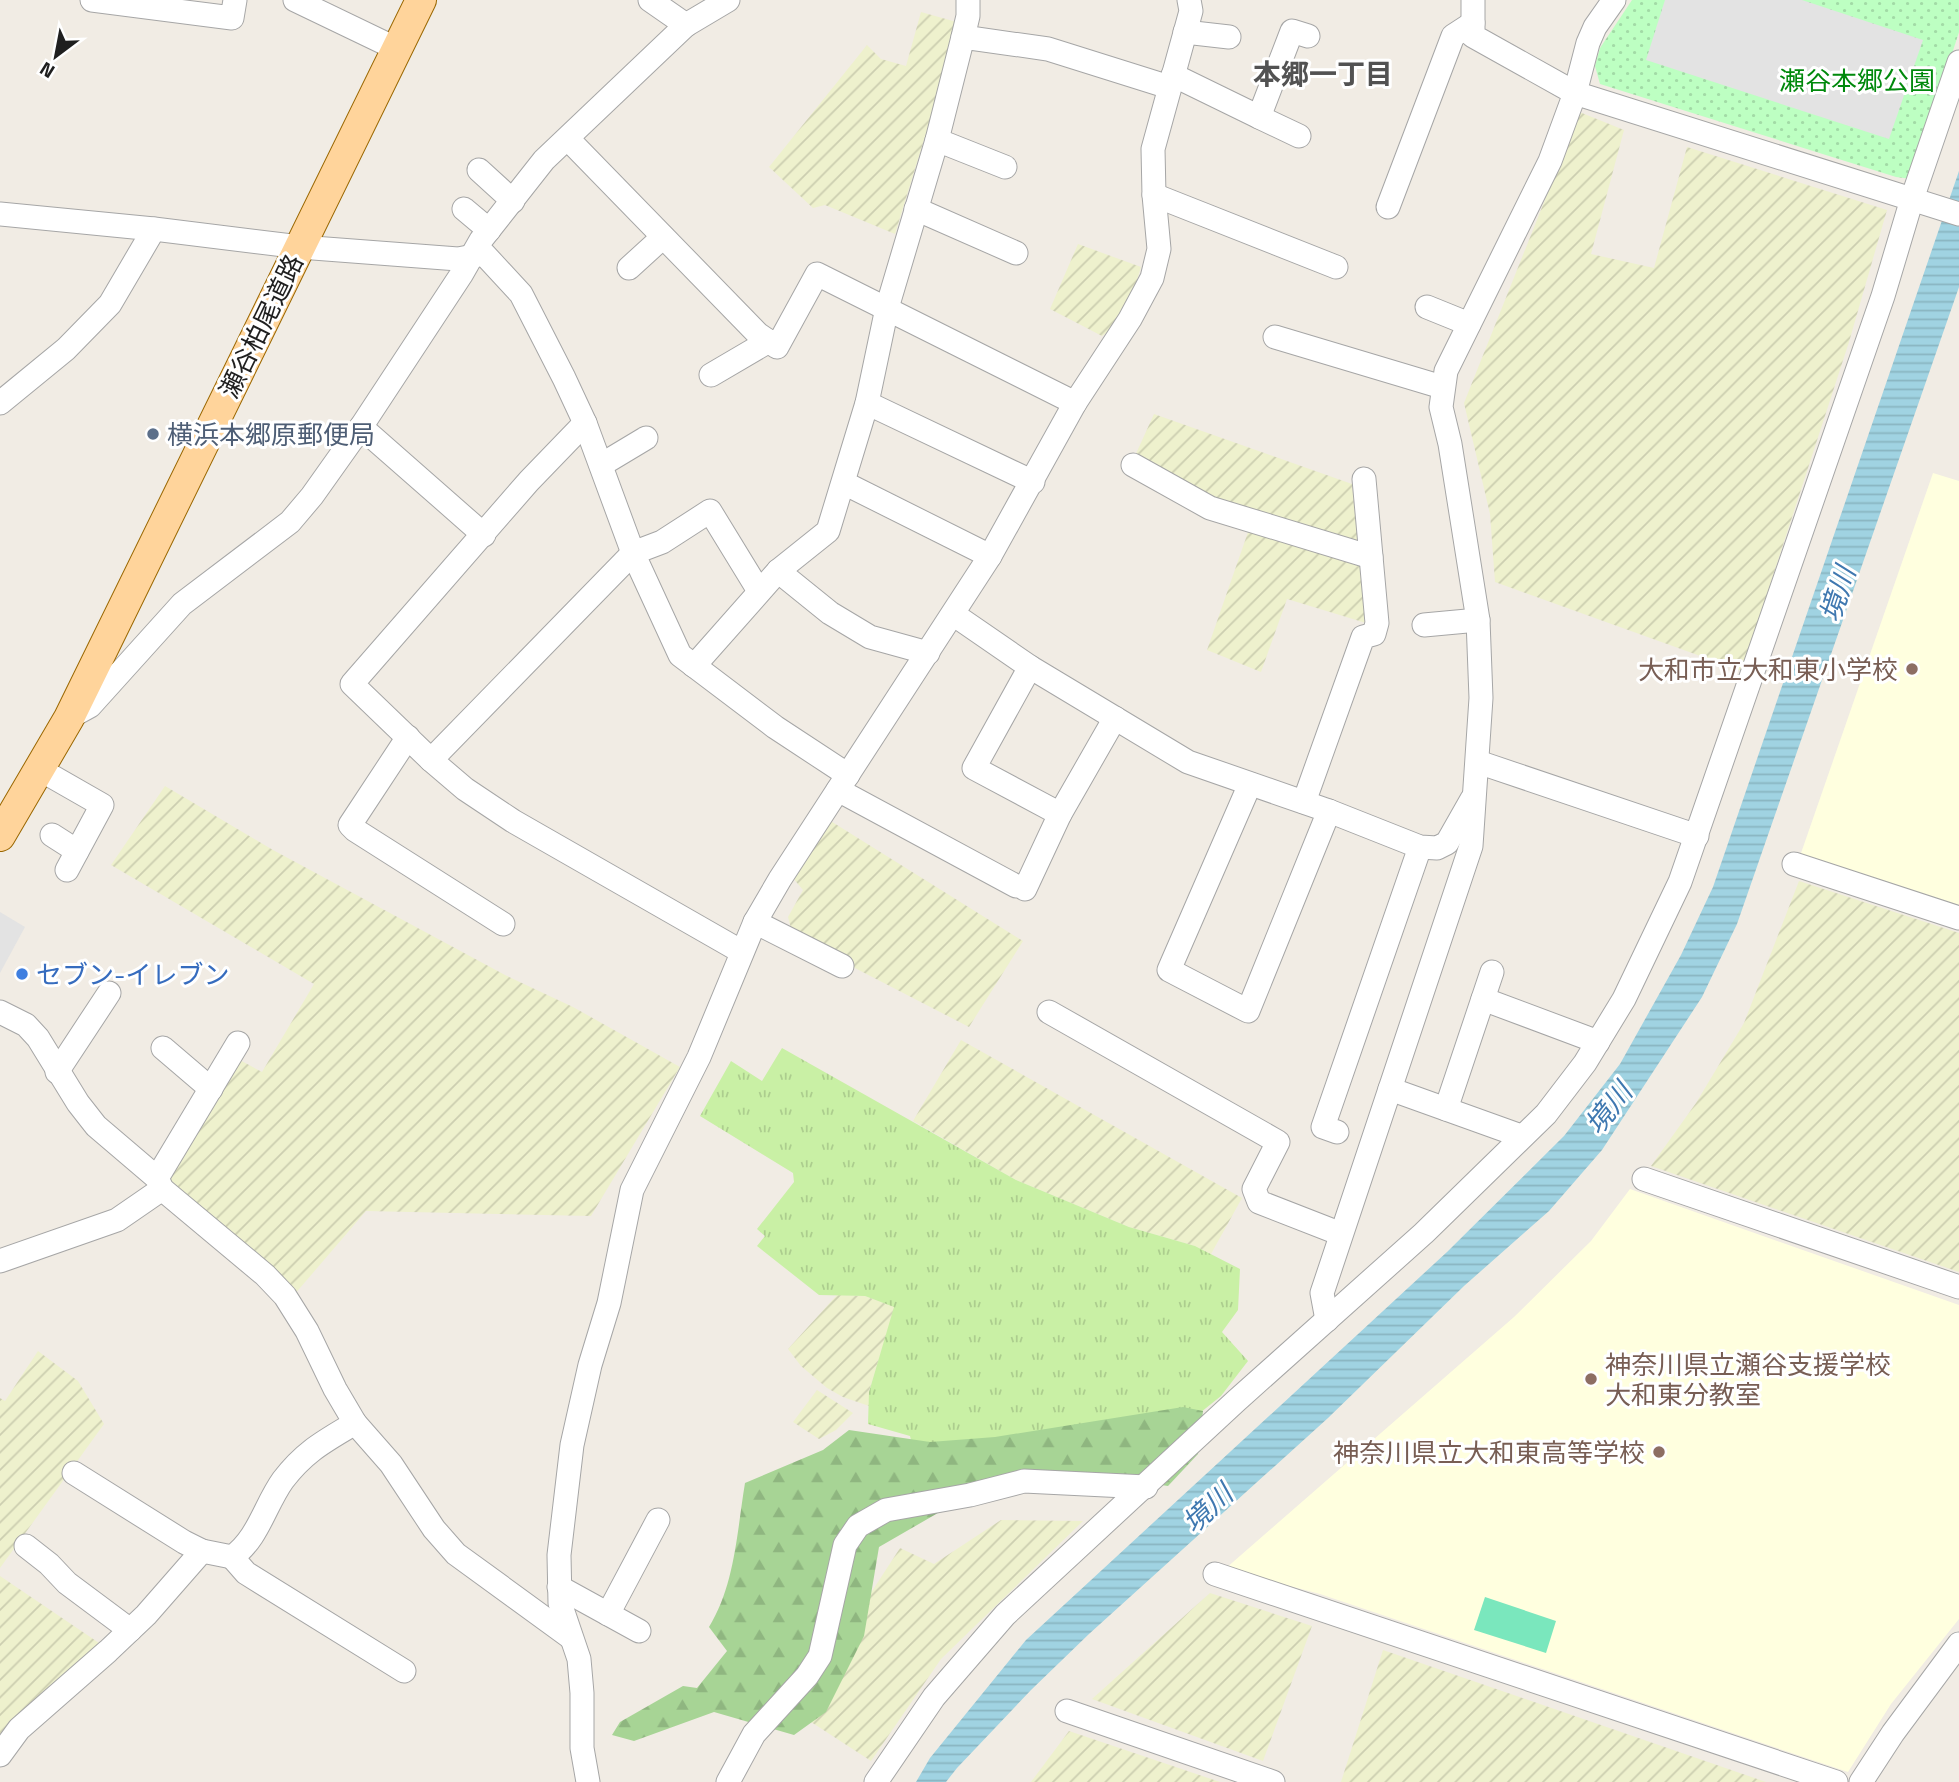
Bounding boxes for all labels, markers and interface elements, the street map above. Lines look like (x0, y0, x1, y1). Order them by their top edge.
north arrow (21, 21, 91, 91)
district label: 本郷一丁目 (1253, 52, 1393, 95)
text: N (33, 55, 60, 87)
park label: 瀬谷本郷公園 (1779, 61, 1935, 100)
street label: 瀬谷柏尾道路 (209, 247, 313, 405)
place label: 横浜本郷原郵便局 (167, 415, 375, 454)
marker: 横浜本郷原郵便局 (145, 426, 161, 442)
water label: 境川 (1808, 558, 1867, 627)
place label: 大和市立大和東小学校 (1638, 650, 1898, 689)
marker: 大和市立大和東小学校 (1904, 661, 1920, 677)
place label: セブン-イレブン (36, 955, 229, 994)
marker: セブン-イレブン (14, 966, 30, 982)
water label: 境川 (1574, 1070, 1644, 1143)
place label: 神奈川県立瀬谷支援学校 大和東分教室 (1605, 1345, 1891, 1414)
marker: 神奈川県立瀬谷支援学校 大和東分教室 (1583, 1371, 1599, 1387)
place label: 神奈川県立大和東高等学校 (1333, 1433, 1645, 1472)
marker: 神奈川県立大和東高等学校 (1651, 1444, 1667, 1460)
water label: 境川 (1172, 1471, 1244, 1543)

